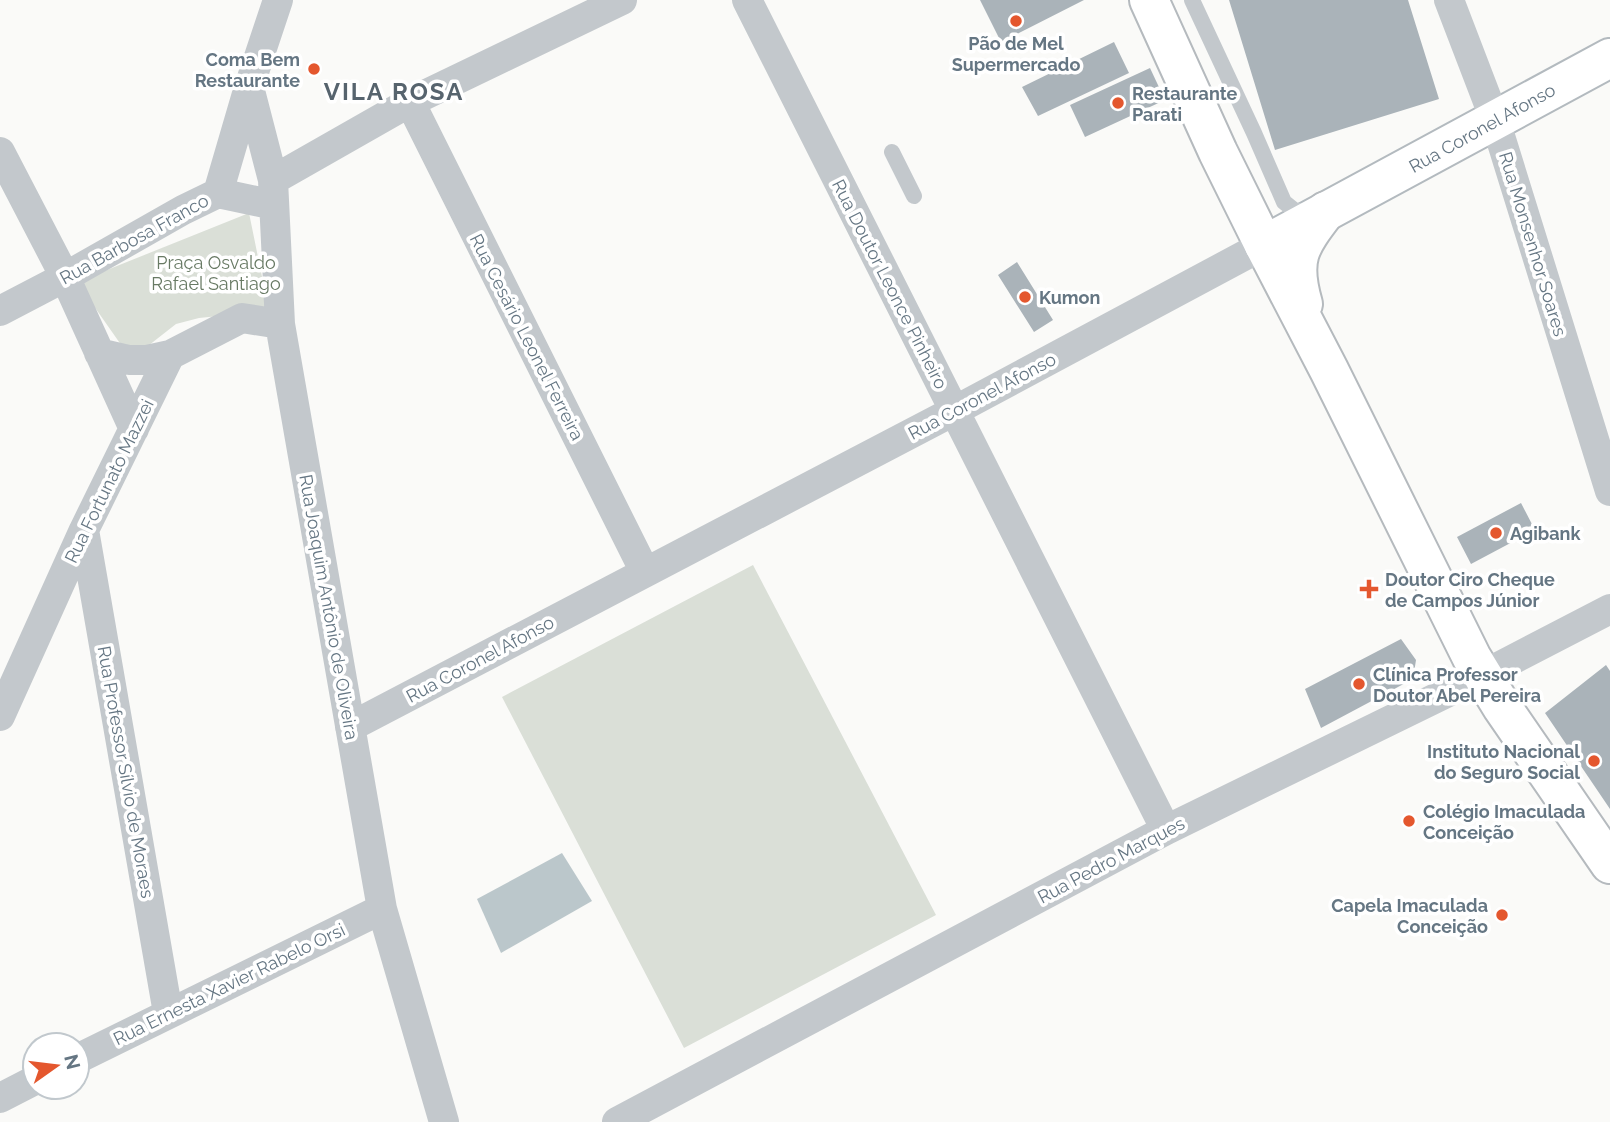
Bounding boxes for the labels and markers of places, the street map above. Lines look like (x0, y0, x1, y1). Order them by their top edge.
marker: Pão de Mel Supermercado (1008, 13, 1024, 29)
place label: Pão de Mel Supermercado (952, 33, 1080, 75)
place label: Coma Bem Restaurante (195, 49, 300, 91)
marker: Coma Bem Restaurante (306, 61, 322, 77)
place label: Restaurante Parati (1132, 83, 1238, 125)
marker: Restaurante Parati (1110, 95, 1126, 111)
place label: Kumon (1039, 287, 1100, 308)
marker: Kumon (1017, 289, 1033, 305)
place label: Agibank (1510, 523, 1581, 544)
marker: Agibank (1488, 525, 1504, 541)
place label: Doutor Ciro Cheque de Campos Júnior (1385, 569, 1555, 611)
marker: Doutor Ciro Cheque de Campos Júnior (1359, 579, 1379, 599)
place label: Clínica Professor Doutor Abel Pereira (1373, 664, 1541, 706)
marker: Clínica Professor Doutor Abel Pereira (1351, 676, 1367, 692)
place label: Instituto Nacional do Seguro Social (1427, 741, 1580, 783)
marker: Instituto Nacional do Seguro Social (1586, 753, 1602, 769)
place label: Colégio Imaculada Conceição (1423, 801, 1585, 843)
marker: Colégio Imaculada Conceição (1401, 813, 1417, 829)
place label: Capela Imaculada Conceição (1331, 895, 1488, 937)
marker: Capela Imaculada Conceição (1494, 907, 1510, 923)

